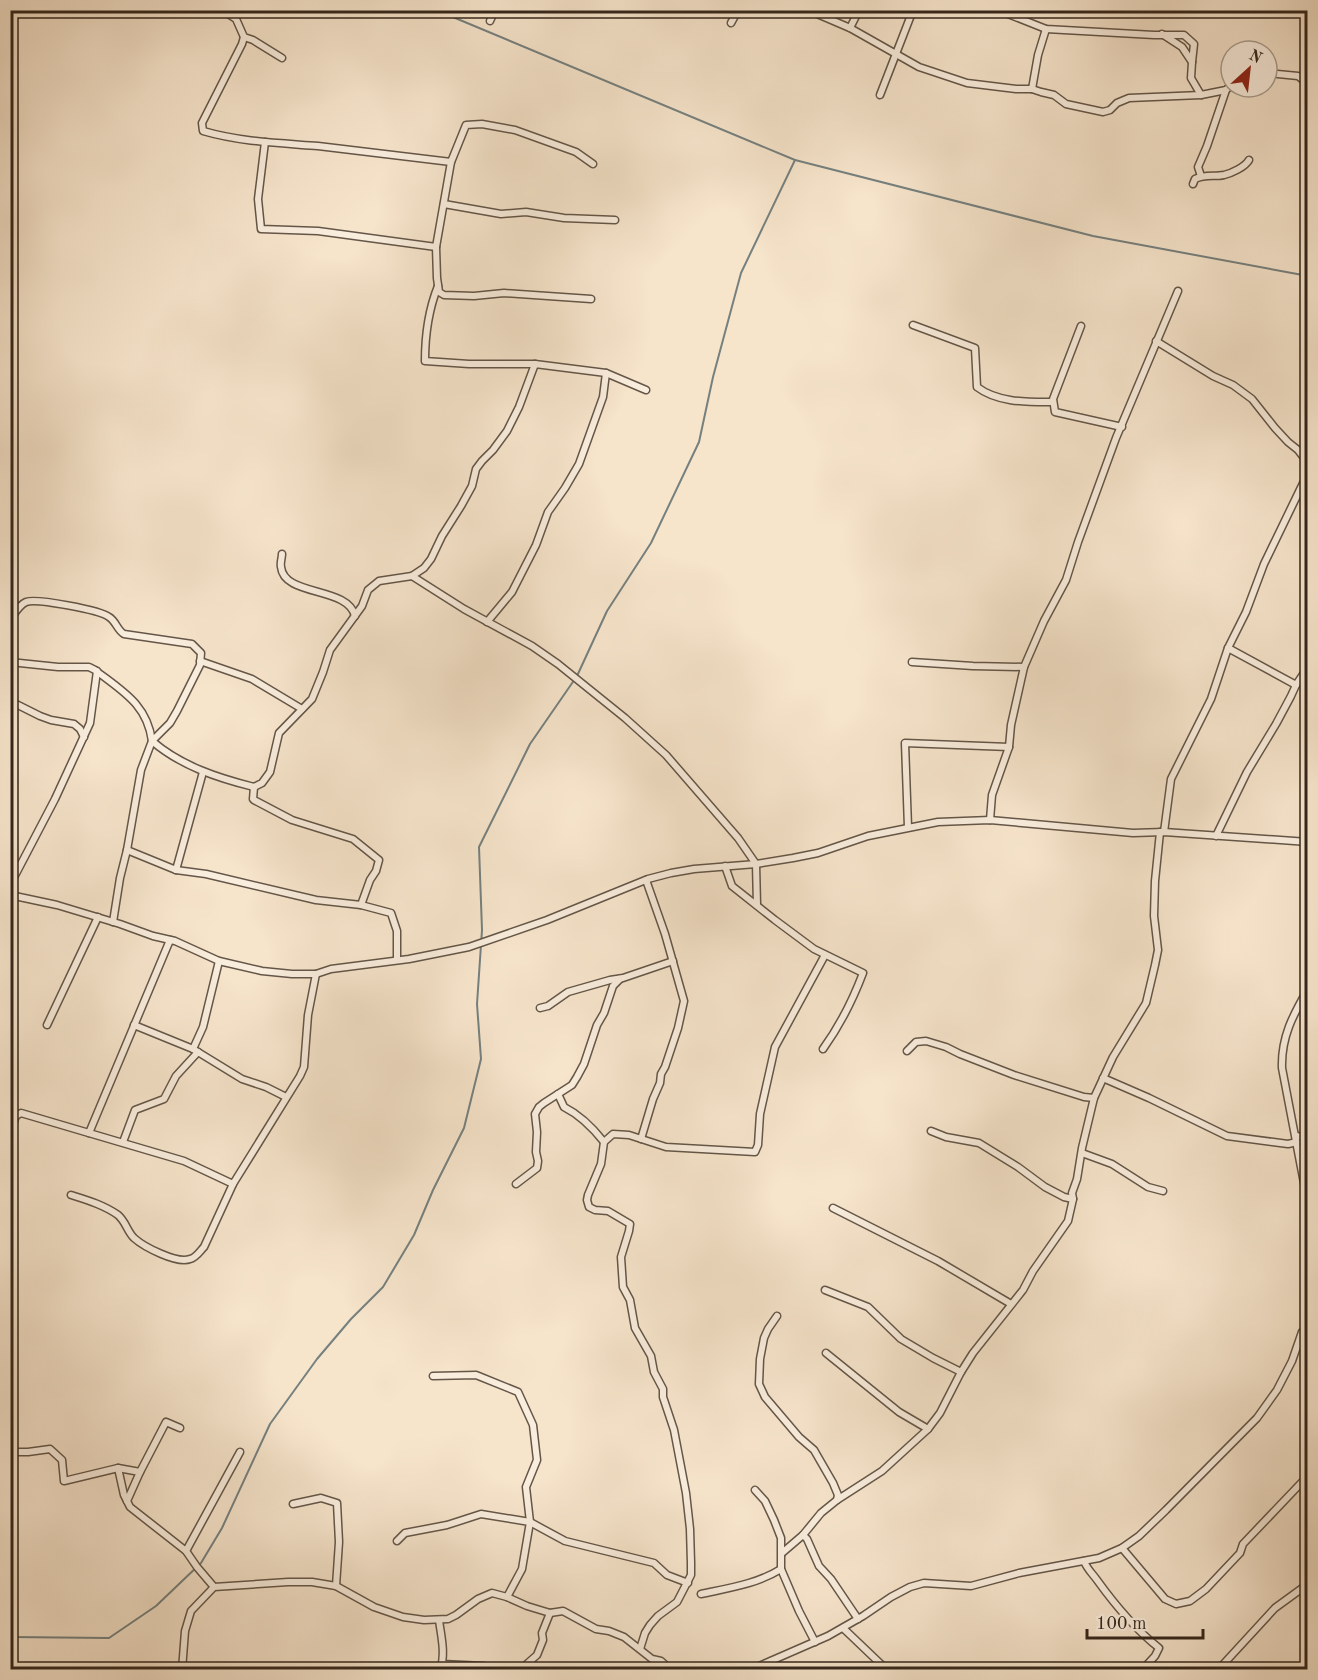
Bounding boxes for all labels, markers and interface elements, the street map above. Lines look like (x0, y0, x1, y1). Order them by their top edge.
north arrow (1219, 39, 1279, 99)
text: N (1246, 48, 1265, 68)
scale bar (1087, 1602, 1202, 1640)
text: 100 m (1096, 1615, 1147, 1633)

